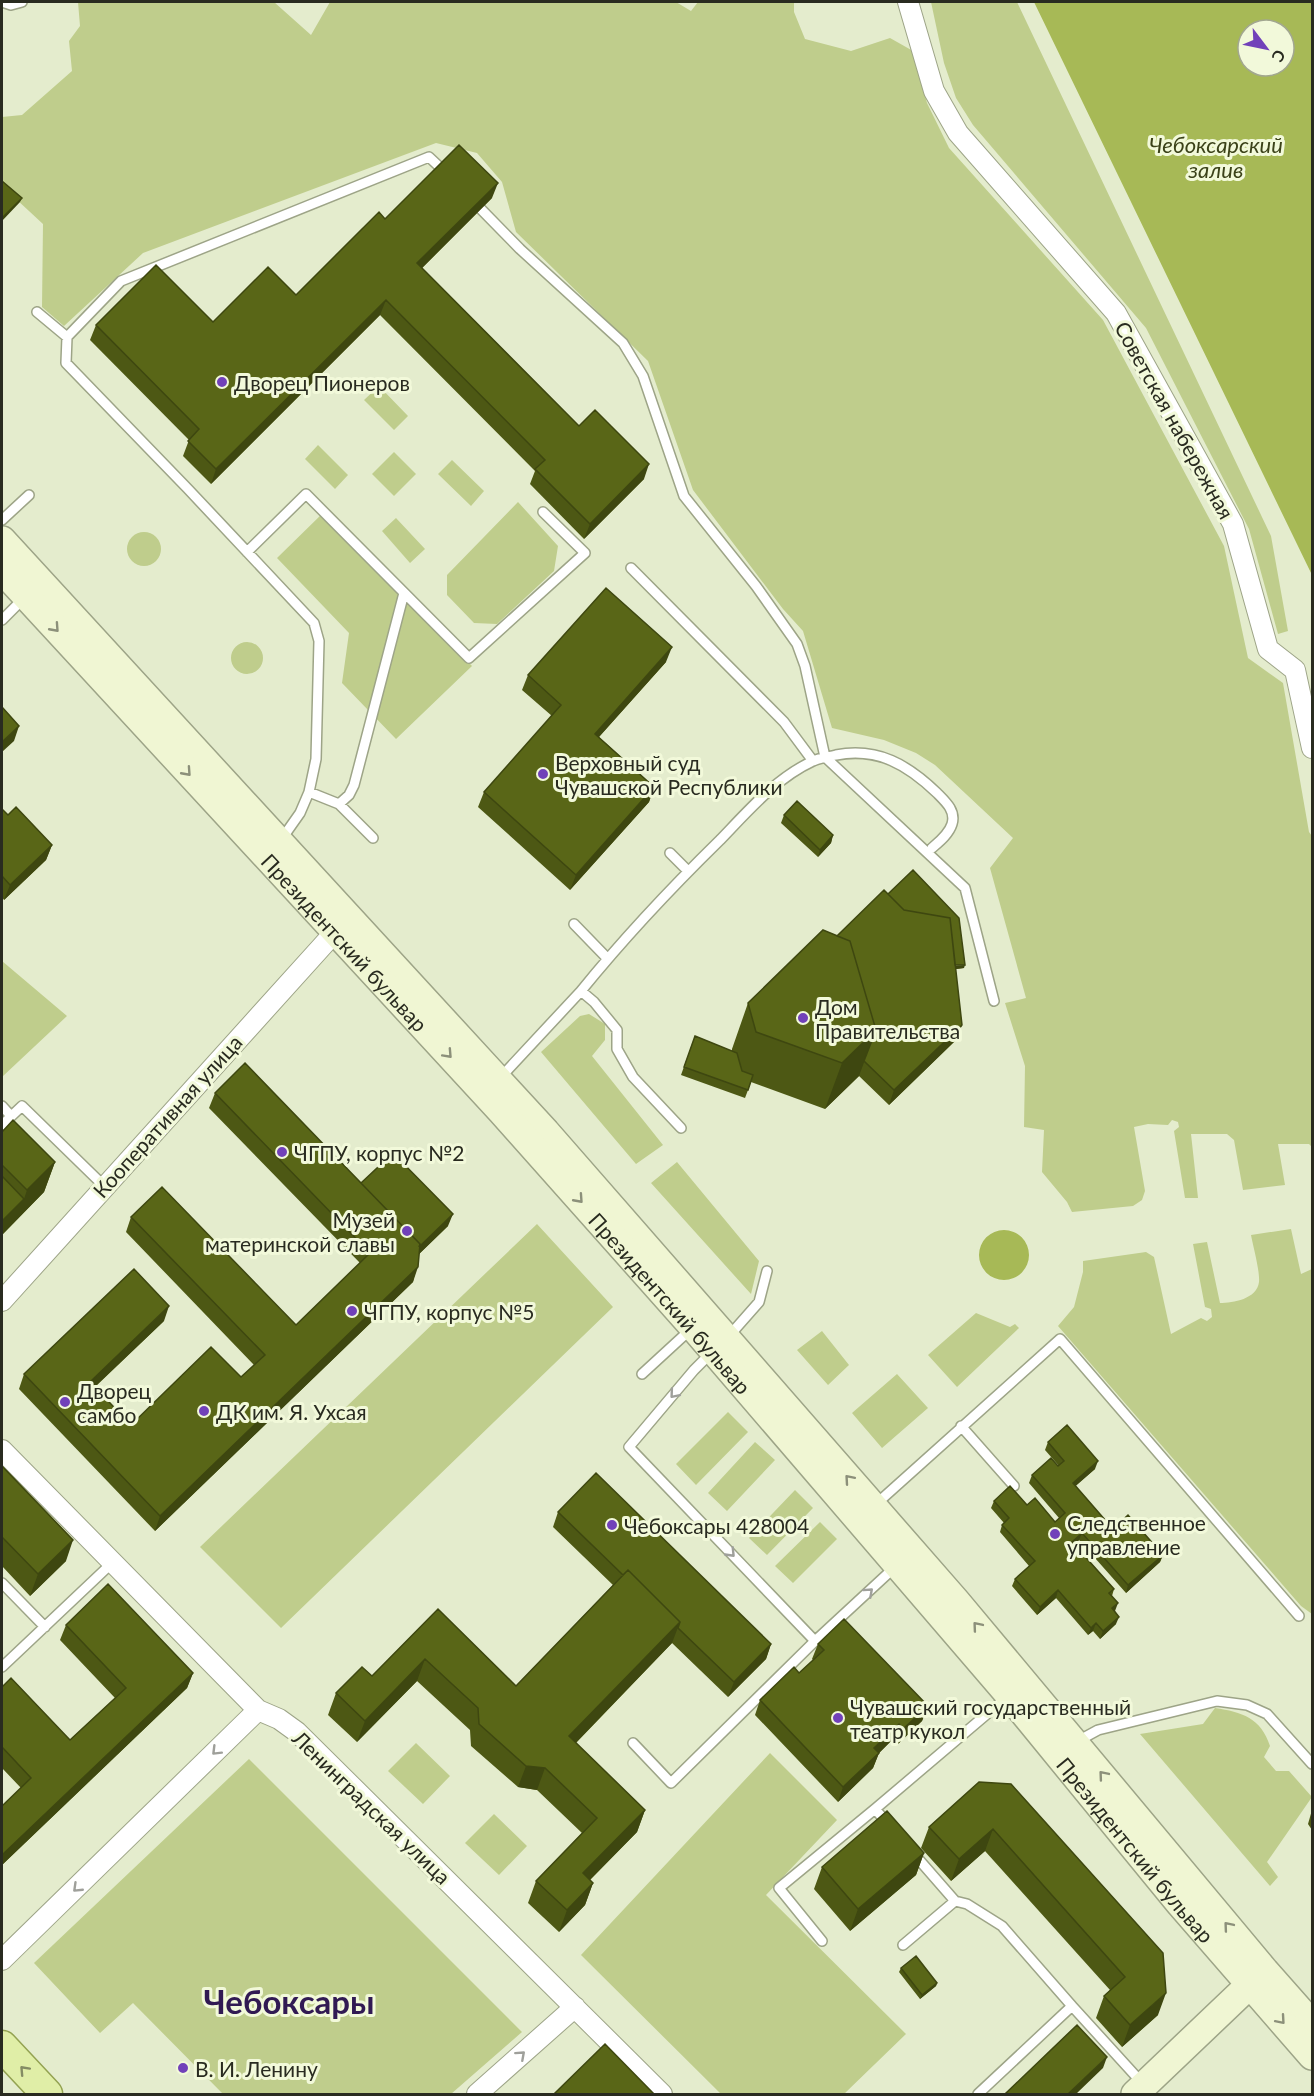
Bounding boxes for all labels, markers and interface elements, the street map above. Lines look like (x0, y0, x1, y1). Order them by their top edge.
north arrow (1236, 18, 1296, 78)
text: С (1268, 47, 1290, 66)
water label: Чебоксарский залив (1149, 131, 1283, 183)
street label: Советская набережная (1110, 317, 1240, 523)
place label: Дворец Пионеров (234, 370, 410, 395)
marker: Дворец Пионеров (215, 375, 229, 389)
one-way arrow (48, 621, 59, 632)
place label: Верховный суд Чувашской Республики (555, 750, 783, 799)
one-way arrow (180, 766, 191, 776)
marker: Верховный суд Чувашской Республики (536, 767, 550, 781)
street label: Президентский бульвар (257, 848, 433, 1036)
place label: Дом Правительства (815, 994, 960, 1043)
marker: Дом Правительства (796, 1011, 810, 1025)
street label: Кооперативная улица (87, 1029, 247, 1203)
one-way arrow (441, 1048, 452, 1058)
place label: ЧГПУ, корпус №2 (294, 1140, 464, 1165)
marker: ЧГПУ, корпус №2 (275, 1145, 289, 1159)
one-way arrow (572, 1192, 583, 1203)
place label: Музей материнской славы (205, 1207, 395, 1256)
street label: Президентский бульвар (584, 1207, 757, 1398)
marker: Музей материнской славы (400, 1224, 414, 1238)
place label: ЧГПУ, корпус №5 (364, 1299, 534, 1324)
marker: ЧГПУ, корпус №5 (345, 1304, 359, 1318)
place label: Дворец самбо (77, 1378, 151, 1427)
one-way arrow (670, 1387, 681, 1398)
marker: Дворец самбо (58, 1395, 72, 1409)
place label: ДК им. Я. Ухсая (216, 1399, 367, 1424)
marker: ДК им. Я. Ухсая (197, 1404, 211, 1418)
one-way arrow (845, 1475, 856, 1486)
place label: Следственное управление (1067, 1510, 1206, 1559)
place label: Чебоксары 428004 (624, 1513, 809, 1538)
marker: Чебоксары 428004 (605, 1518, 619, 1532)
marker: Следственное управление (1048, 1527, 1062, 1541)
one-way arrow (724, 1546, 735, 1557)
one-way arrow (862, 1588, 873, 1599)
one-way arrow (974, 1622, 985, 1633)
place label: Чувашский государственный театр кукол (850, 1694, 1131, 1743)
marker: Чувашский государственный театр кукол (831, 1711, 845, 1725)
street label: Ленинградская улица (287, 1724, 456, 1889)
one-way arrow (212, 1745, 223, 1755)
street label: Президентский бульвар (1052, 1752, 1220, 1947)
one-way arrow (1100, 1771, 1111, 1782)
one-way arrow (73, 1880, 84, 1891)
one-way arrow (1224, 1921, 1235, 1932)
district label: Чебоксары (203, 1981, 375, 2021)
one-way arrow (1274, 2013, 1285, 2024)
one-way arrow (514, 2051, 525, 2062)
place label: В. И. Ленину (195, 2056, 318, 2081)
marker: В. И. Ленину (176, 2061, 190, 2075)
one-way arrow (20, 2067, 31, 2077)

